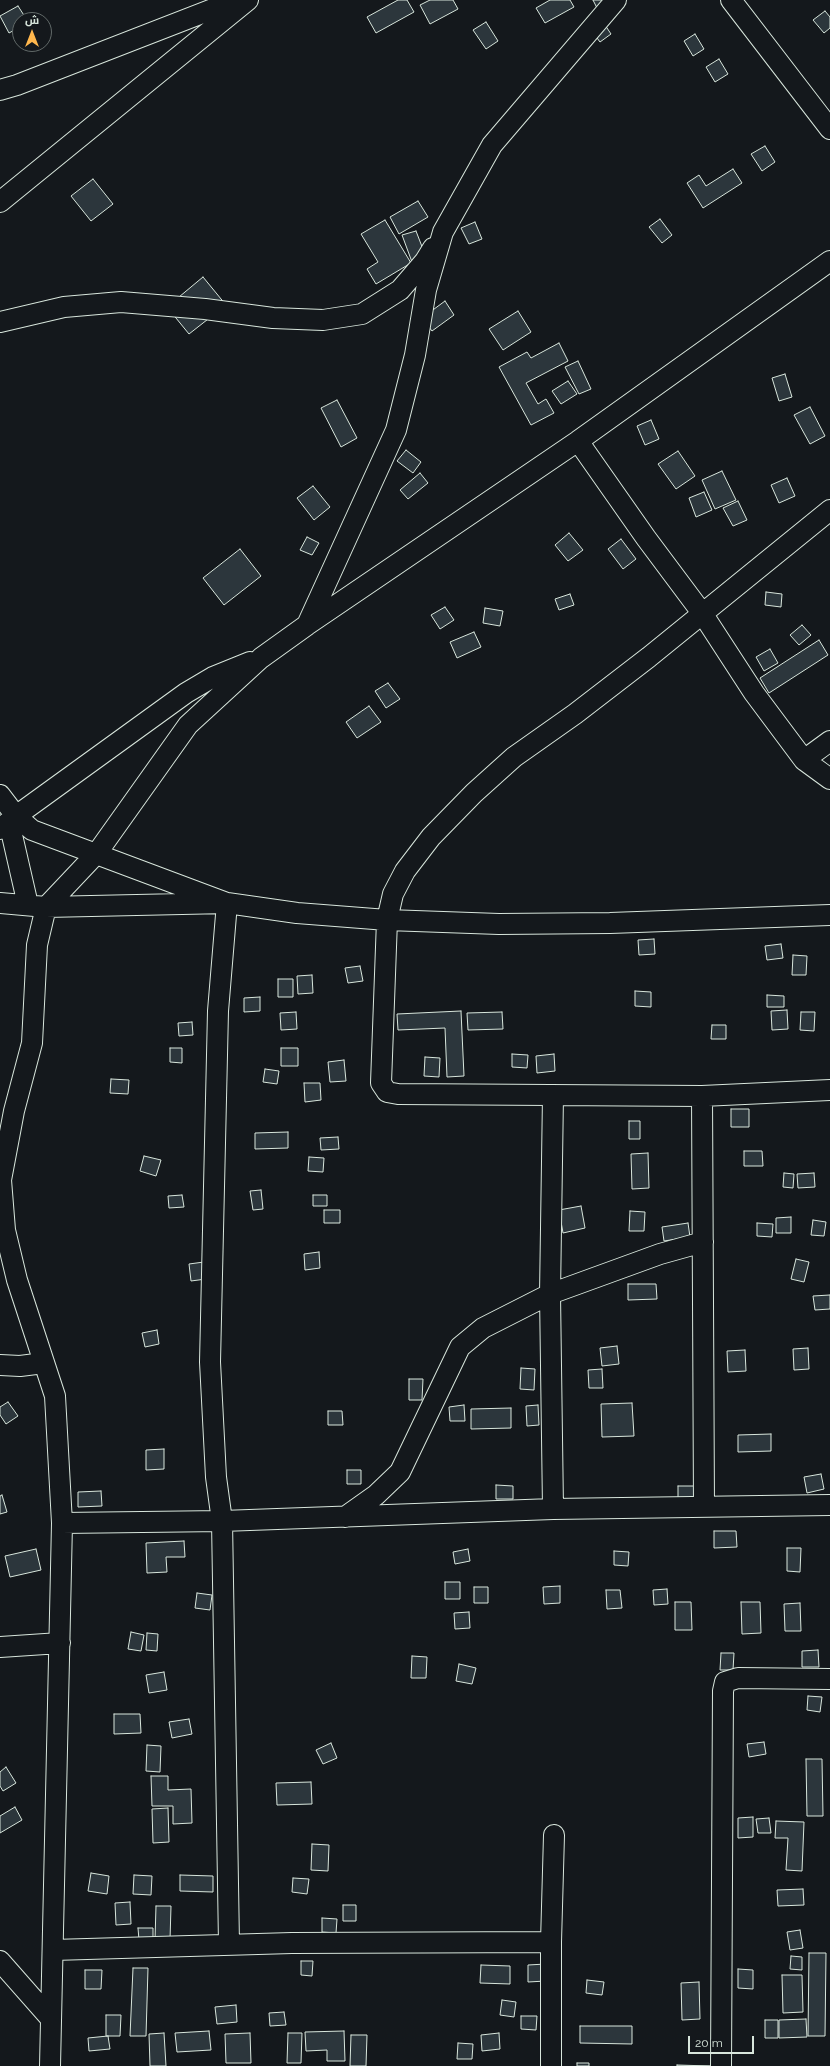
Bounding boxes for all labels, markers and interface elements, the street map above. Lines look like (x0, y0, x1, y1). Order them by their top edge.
north arrow (12, 12, 52, 52)
text: ش (25, 14, 39, 27)
scale bar (690, 2028, 756, 2054)
text: 20 m (695, 2036, 723, 2050)

